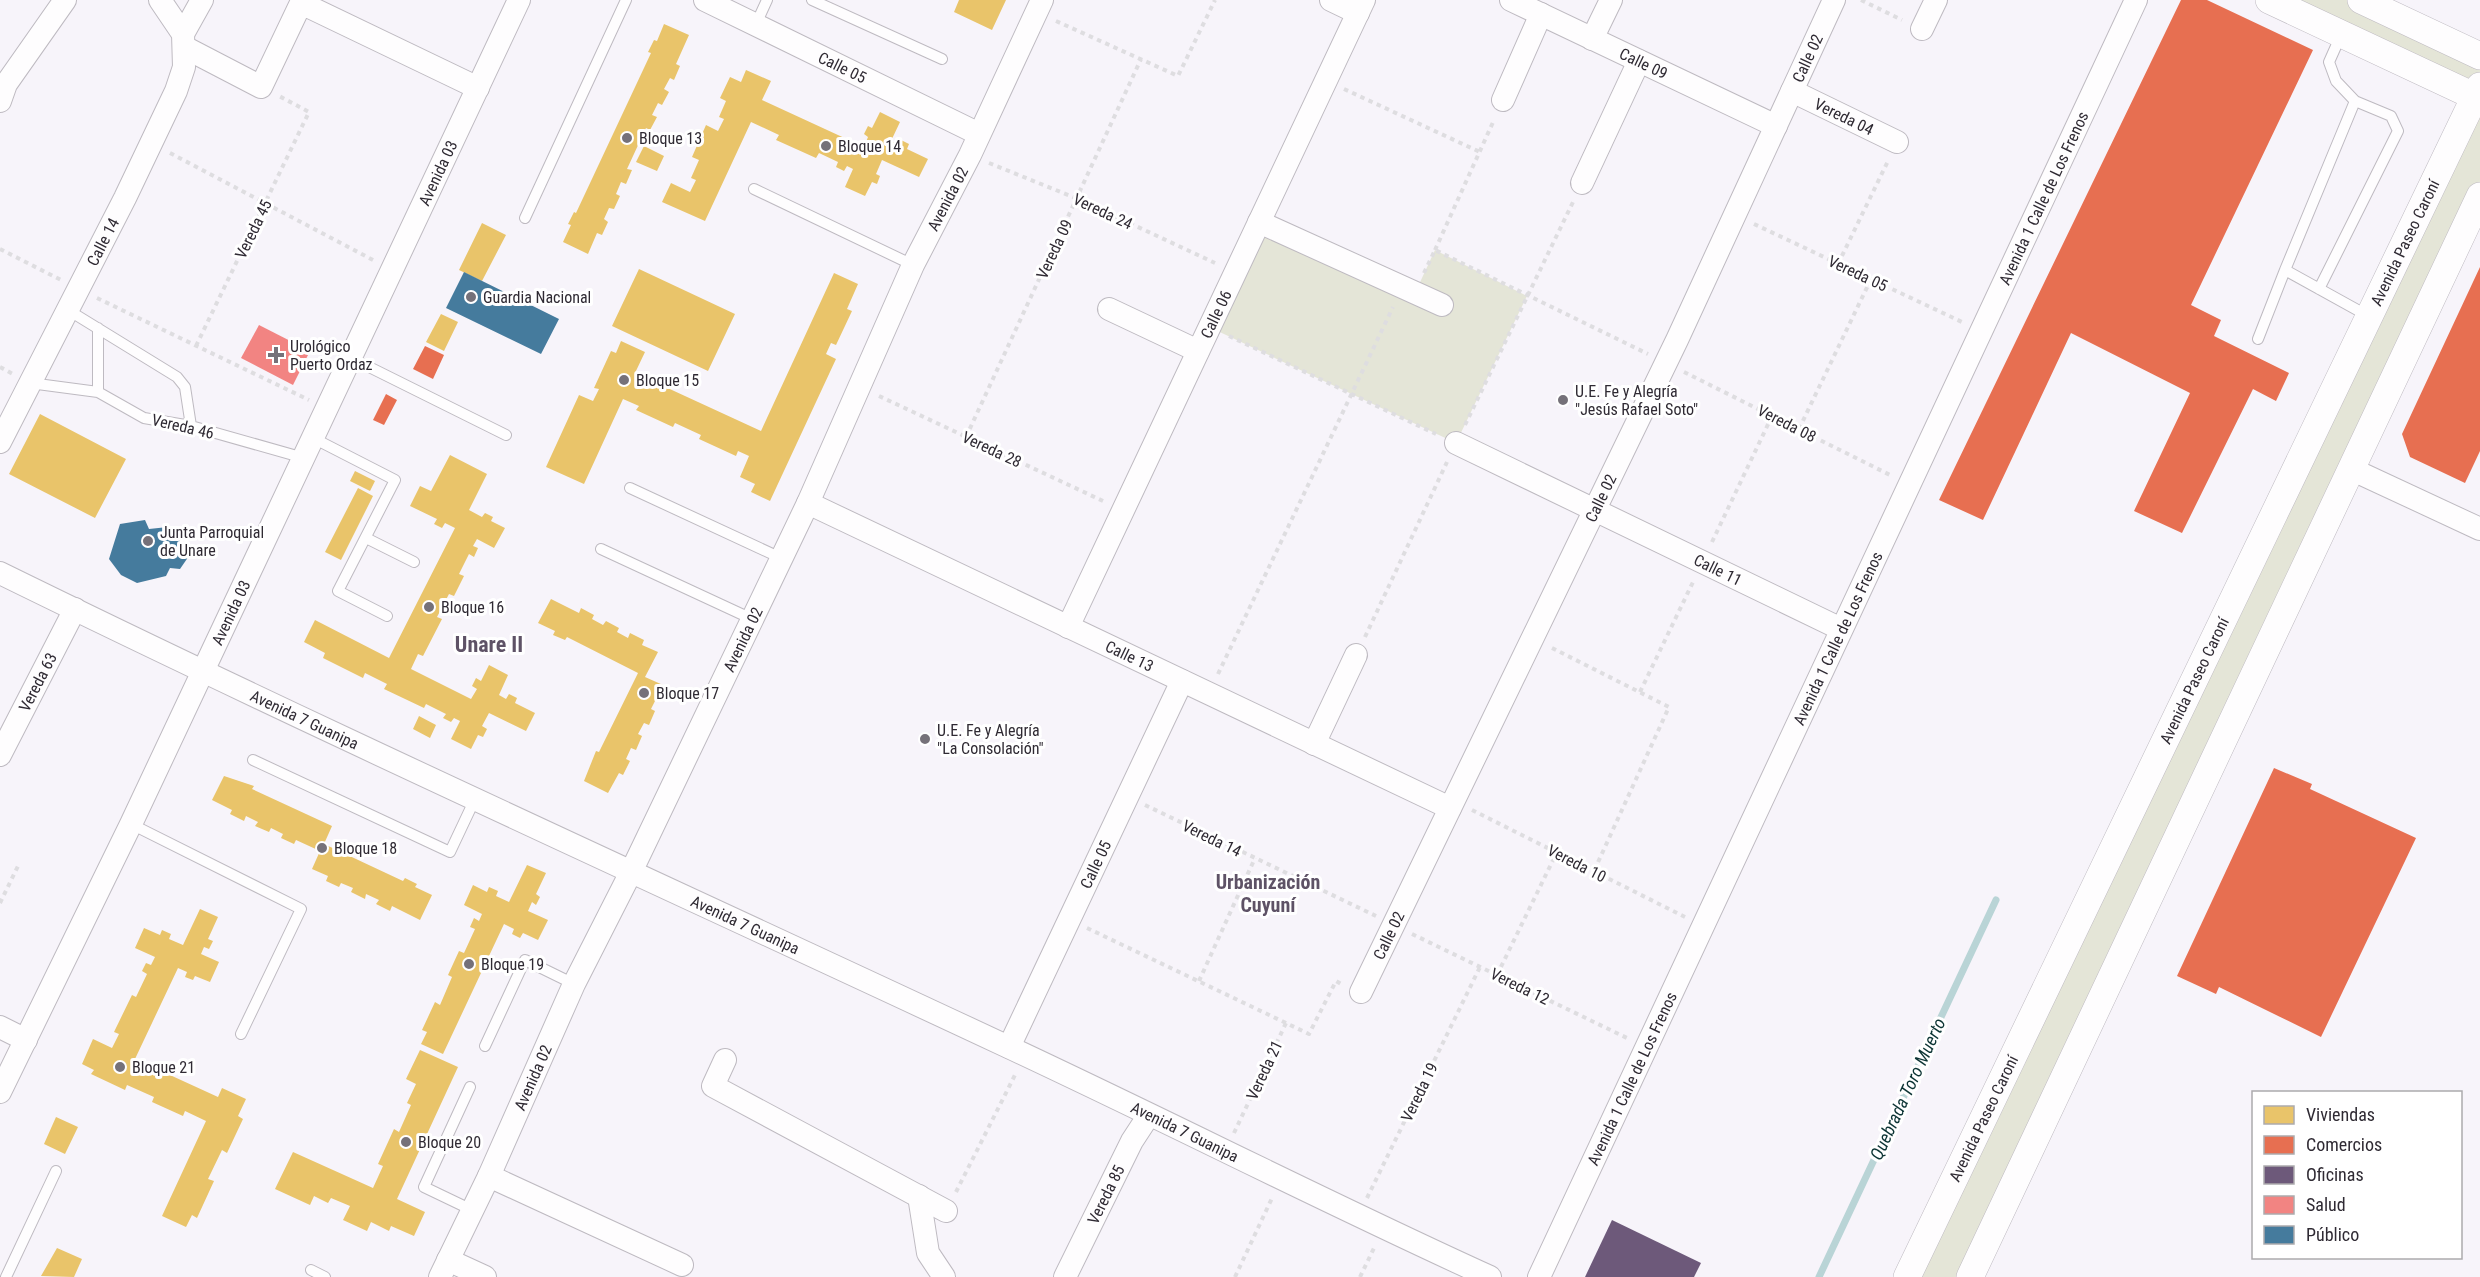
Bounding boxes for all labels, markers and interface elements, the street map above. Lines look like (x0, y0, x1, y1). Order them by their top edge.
street label: Calle 02 (1788, 31, 1827, 86)
street label: Calle 09 (1616, 44, 1671, 83)
street label: Calle 05 (815, 48, 869, 87)
street label: Vereda 04 (1811, 94, 1877, 139)
street label: Avenida 1 Calle de Los Frenos (1995, 109, 2093, 288)
place label: Bloque 13 (639, 129, 702, 148)
marker: Bloque 13 (620, 131, 634, 145)
place label: Bloque 14 (838, 137, 901, 156)
street label: Avenida 03 (415, 138, 461, 209)
marker: Bloque 14 (819, 139, 833, 153)
street label: Avenida 02 (923, 164, 972, 234)
street label: Avenida Paseo Caroní (2367, 175, 2444, 309)
street label: Vereda 24 (1070, 189, 1136, 234)
street label: Vereda 45 (231, 196, 276, 262)
street label: Calle 14 (83, 215, 123, 269)
street label: Vereda 09 (1032, 216, 1076, 282)
street label: Vereda 05 (1825, 251, 1891, 296)
street label: Calle 06 (1197, 287, 1236, 341)
place label: Guardia Nacional (483, 288, 591, 307)
marker: Guardia Nacional (464, 290, 478, 304)
place label: Urológico Puerto Ordaz (290, 337, 373, 374)
marker: Urológico Puerto Ordaz (267, 346, 285, 364)
place label: Bloque 15 (636, 371, 699, 390)
marker: Bloque 15 (617, 373, 631, 387)
place label: U.E. Fe y Alegría "Jesús Rafael Soto" (1575, 382, 1698, 419)
marker: U.E. Fe y Alegría "Jesús Rafael Soto" (1556, 393, 1570, 407)
street label: Vereda 08 (1754, 401, 1819, 446)
street label: Vereda 46 (150, 410, 216, 443)
street label: Vereda 28 (959, 427, 1025, 471)
street label: Calle 02 (1581, 471, 1621, 525)
place label: Junta Parroquial de Unare (160, 523, 264, 560)
marker: Junta Parroquial de Unare (141, 534, 155, 548)
street label: Avenida 1 Calle de Los Frenos (1789, 549, 1887, 728)
street label: Calle 11 (1691, 550, 1745, 590)
street label: Avenida 03 (208, 577, 254, 648)
place label: Bloque 16 (441, 598, 504, 617)
marker: Bloque 16 (422, 600, 436, 614)
street label: Avenida 02 (719, 604, 767, 675)
street label: Avenida Paseo Caroní (2156, 613, 2233, 747)
district label: Unare II (455, 632, 523, 657)
street label: Calle 13 (1102, 637, 1156, 676)
street label: Vereda 63 (15, 650, 61, 715)
place label: Bloque 17 (656, 684, 719, 703)
street label: Avenida 7 Guanipa (247, 686, 362, 753)
marker: Bloque 17 (637, 686, 651, 700)
place label: U.E. Fe y Alegría "La Consolación" (937, 721, 1044, 758)
marker: U.E. Fe y Alegría "La Consolación" (918, 732, 932, 746)
street label: Vereda 14 (1179, 816, 1245, 861)
street label: Calle 05 (1076, 837, 1115, 892)
place label: Bloque 18 (334, 839, 397, 858)
marker: Bloque 18 (315, 841, 329, 855)
street label: Vereda 10 (1544, 841, 1609, 886)
district label: Urbanización Cuyuní (1216, 870, 1320, 917)
street label: Avenida 7 Guanipa (688, 892, 802, 958)
street label: Calle 02 (1369, 908, 1409, 963)
place label: Bloque 19 (481, 955, 544, 974)
marker: Bloque 19 (462, 957, 476, 971)
street label: Vereda 12 (1487, 964, 1553, 1009)
street label: Avenida 1 Calle de Los Frenos (1584, 989, 1681, 1169)
water label: Quebrada Toro Muerto (1865, 1014, 1950, 1163)
street label: Vereda 21 (1242, 1037, 1286, 1103)
street label: Avenida 02 (510, 1042, 556, 1113)
street label: Avenida Paseo Caroní (1945, 1051, 2023, 1185)
place label: Bloque 21 (132, 1058, 195, 1077)
marker: Bloque 21 (113, 1060, 127, 1074)
street label: Vereda 19 (1397, 1060, 1442, 1125)
legend (2252, 1091, 2462, 1259)
street label: Avenida 7 Guanipa (1128, 1098, 1242, 1166)
text: Viviendas (2306, 1104, 2375, 1125)
place label: Bloque 20 (418, 1133, 481, 1152)
text: Comercios (2306, 1134, 2382, 1155)
marker: Bloque 20 (399, 1135, 413, 1149)
street label: Vereda 85 (1084, 1162, 1129, 1227)
text: Oficinas (2306, 1164, 2364, 1185)
text: Salud (2306, 1194, 2346, 1215)
text: Público (2306, 1224, 2359, 1245)

